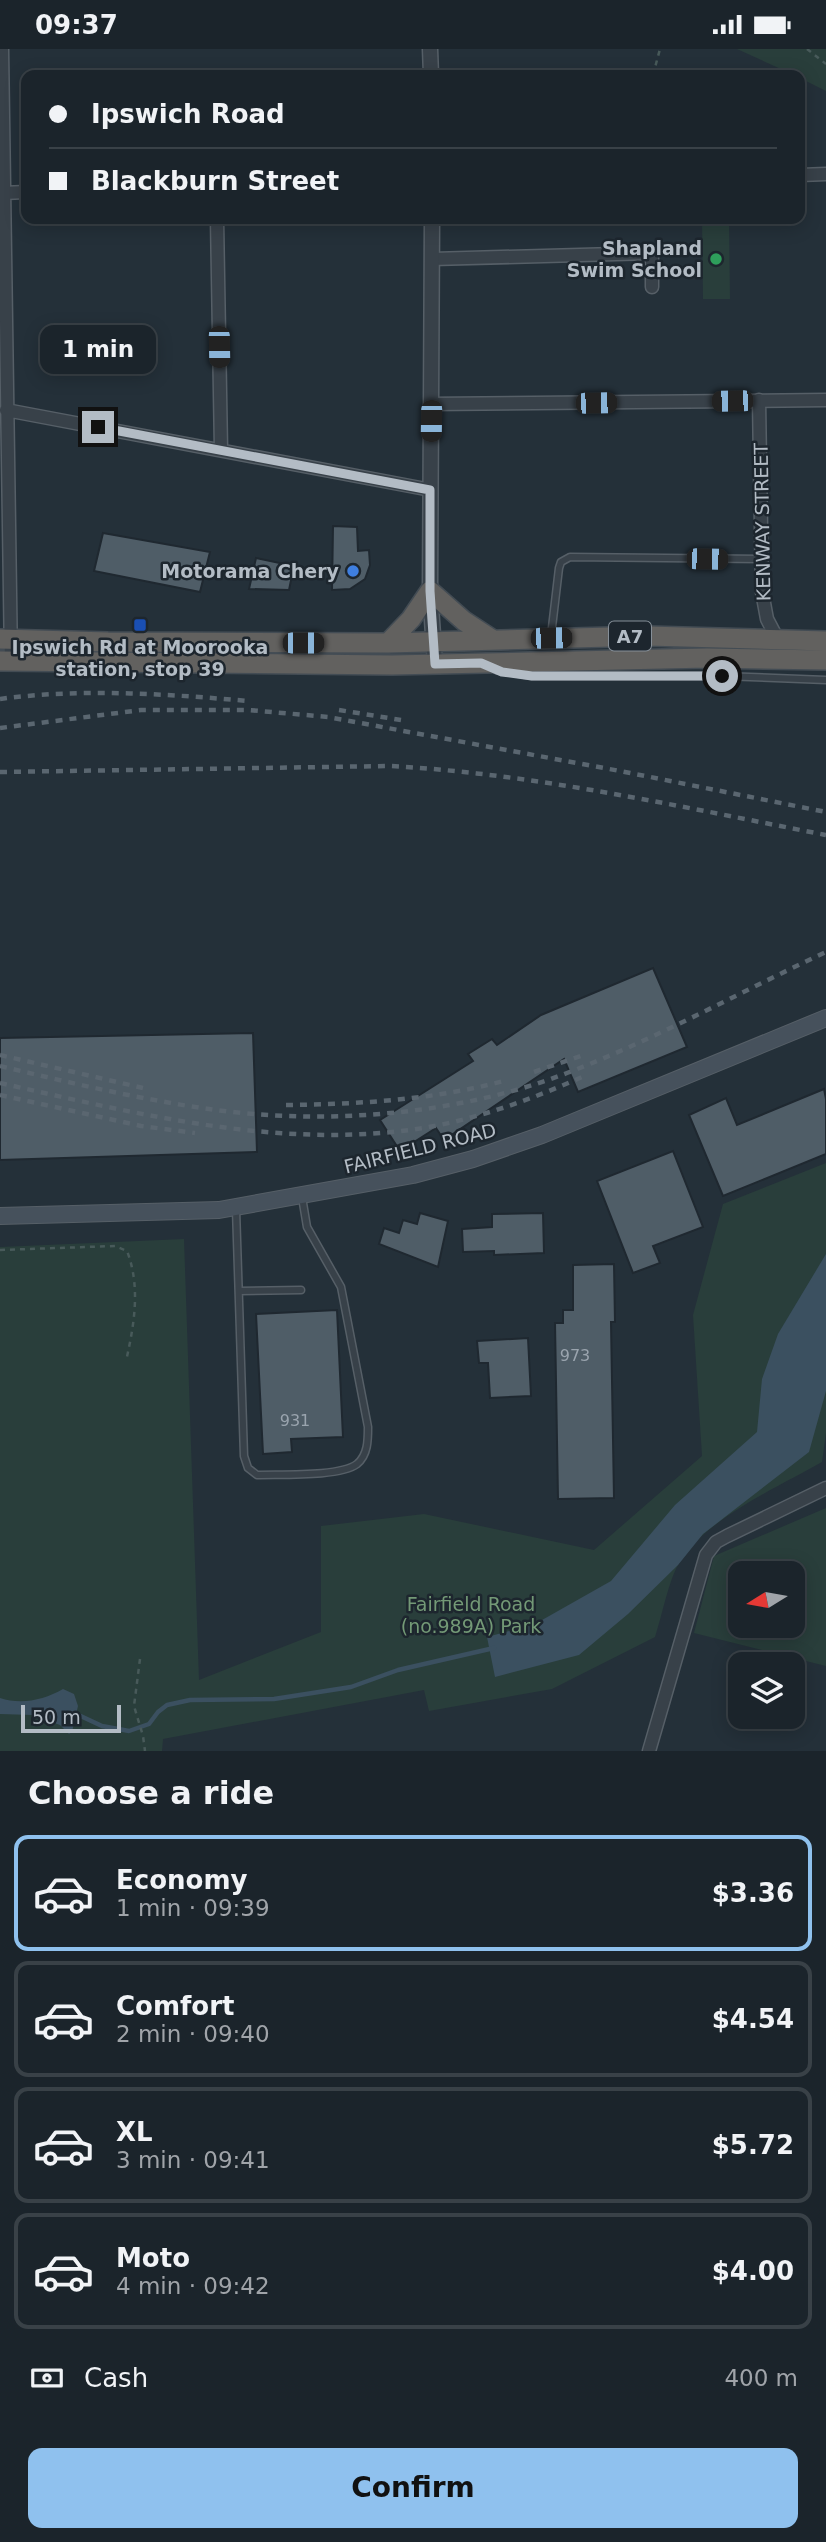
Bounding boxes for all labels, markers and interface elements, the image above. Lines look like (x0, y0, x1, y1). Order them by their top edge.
text: 09:37 (35, 10, 118, 40)
text: Ipswich Road (91, 99, 285, 129)
text: Blackburn Street (91, 166, 339, 196)
place label: Shapland Swim School (567, 237, 702, 281)
marker: Shapland Swim School (708, 251, 724, 267)
callout: 1 min (40, 325, 156, 375)
car (209, 326, 230, 368)
text: 1 min (62, 336, 134, 362)
car (711, 390, 754, 412)
car (575, 392, 618, 414)
car (421, 400, 442, 442)
route end (82, 411, 114, 443)
street label: KENWAY STREET (750, 442, 774, 601)
car (686, 548, 729, 570)
place label: Motorama Chery (161, 560, 340, 582)
marker: Motorama Chery (345, 563, 361, 579)
marker: Ipswich Rd at Moorooka station, stop 39 (132, 617, 148, 633)
road number: A7 (609, 621, 651, 651)
car (530, 627, 573, 649)
car (283, 633, 325, 654)
place label: Ipswich Rd at Moorooka station, stop 39 (12, 636, 268, 680)
route start (706, 660, 738, 692)
street label: FAIRFIELD ROAD (342, 1118, 498, 1178)
house number: 973 (560, 1346, 590, 1365)
house number: 931 (280, 1411, 310, 1430)
north arrow (728, 1561, 805, 1638)
map controls (728, 1561, 805, 1729)
park label: Fairfield Road (no.989A) Park (401, 1593, 541, 1637)
button: layers (728, 1652, 805, 1729)
scale bar (21, 1702, 121, 1734)
text: 50 m (32, 1706, 81, 1728)
text: Choose a ride (28, 1774, 274, 1812)
icon: car (32, 1862, 95, 1925)
text: Economy (116, 1865, 247, 1895)
text: $3.36 (712, 1878, 794, 1908)
text: 1 min · 09:39 (116, 1895, 270, 1921)
icon: car (32, 1988, 95, 2051)
text: Comfort (116, 1991, 234, 2021)
text: $4.54 (712, 2004, 794, 2034)
text: 2 min · 09:40 (116, 2021, 270, 2047)
icon: car (32, 2114, 95, 2177)
text: XL (116, 2117, 153, 2147)
text: $5.72 (712, 2130, 794, 2160)
text: 3 min · 09:41 (116, 2147, 270, 2173)
icon: car (32, 2240, 95, 2303)
text: Moto (116, 2243, 190, 2273)
text: $4.00 (712, 2256, 794, 2286)
text: 4 min · 09:42 (116, 2273, 270, 2299)
icon: cash (28, 2359, 66, 2397)
text: Cash (84, 2363, 148, 2393)
text: 400 m (724, 2365, 798, 2391)
button: Confirm (28, 2448, 798, 2528)

